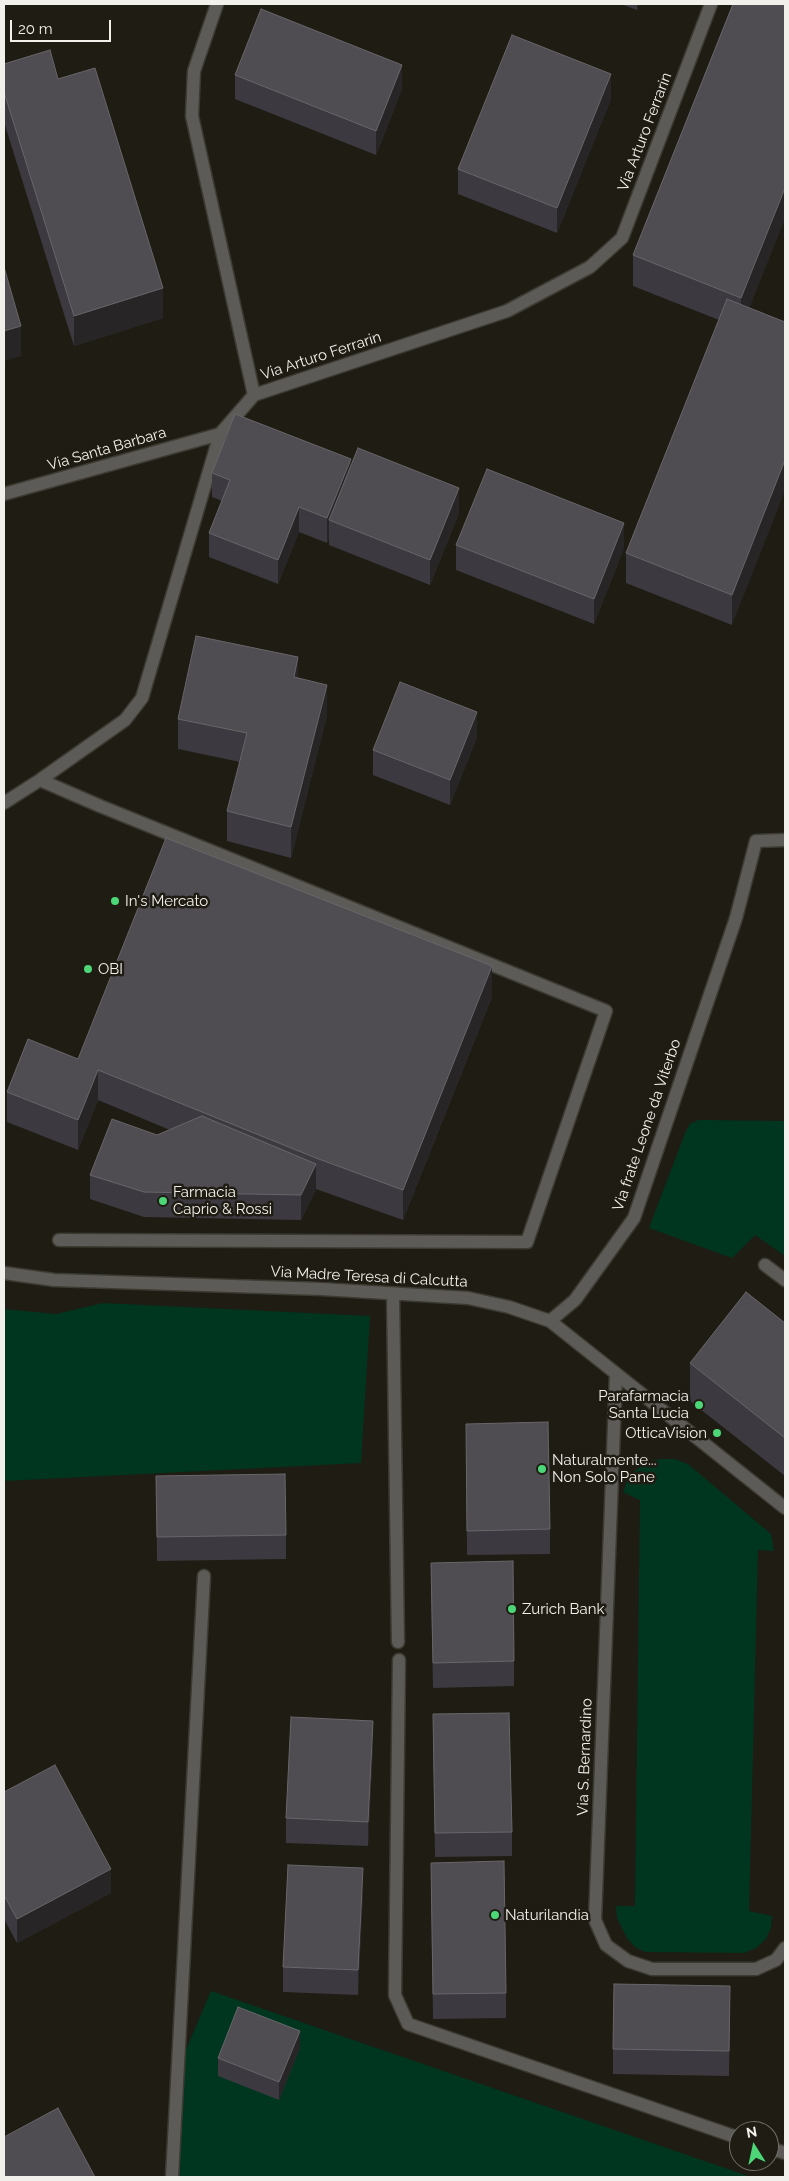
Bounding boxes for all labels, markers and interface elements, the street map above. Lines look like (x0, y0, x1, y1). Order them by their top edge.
scale bar (12, 10, 114, 42)
text: 20 m (18, 20, 53, 38)
street label: Via Arturo Ferrarin (614, 70, 676, 194)
street label: Via Arturo Ferrarin (258, 328, 384, 384)
street label: Via Santa Barbara (46, 423, 168, 475)
place label: In's Mercato (125, 892, 208, 910)
marker: In's Mercato (109, 895, 121, 907)
place label: OBI (98, 960, 123, 978)
marker: OBI (82, 963, 94, 975)
street label: Via frate Leone da Viterbo (609, 1037, 685, 1213)
place label: Farmacia Caprio & Rossi (173, 1183, 272, 1218)
marker: Farmacia Caprio & Rossi (157, 1195, 169, 1207)
street label: Via Madre Teresa di Calcutta (270, 1263, 468, 1291)
place label: Parafarmacia Santa Lucia (598, 1387, 689, 1422)
marker: Parafarmacia Santa Lucia (693, 1399, 705, 1411)
place label: OtticaVision (625, 1424, 707, 1442)
marker: OtticaVision (711, 1427, 723, 1439)
place label: Naturalmente... Non Solo Pane (552, 1451, 657, 1486)
marker: Naturalmente... Non Solo Pane (536, 1463, 548, 1475)
place label: Zurich Bank (522, 1600, 604, 1618)
marker: Zurich Bank (506, 1603, 518, 1615)
street label: Via S. Bernardino (574, 1698, 596, 1816)
place label: Naturilandia (505, 1906, 589, 1924)
marker: Naturilandia (489, 1909, 501, 1921)
north arrow (729, 2121, 779, 2171)
text: N (745, 2123, 758, 2141)

